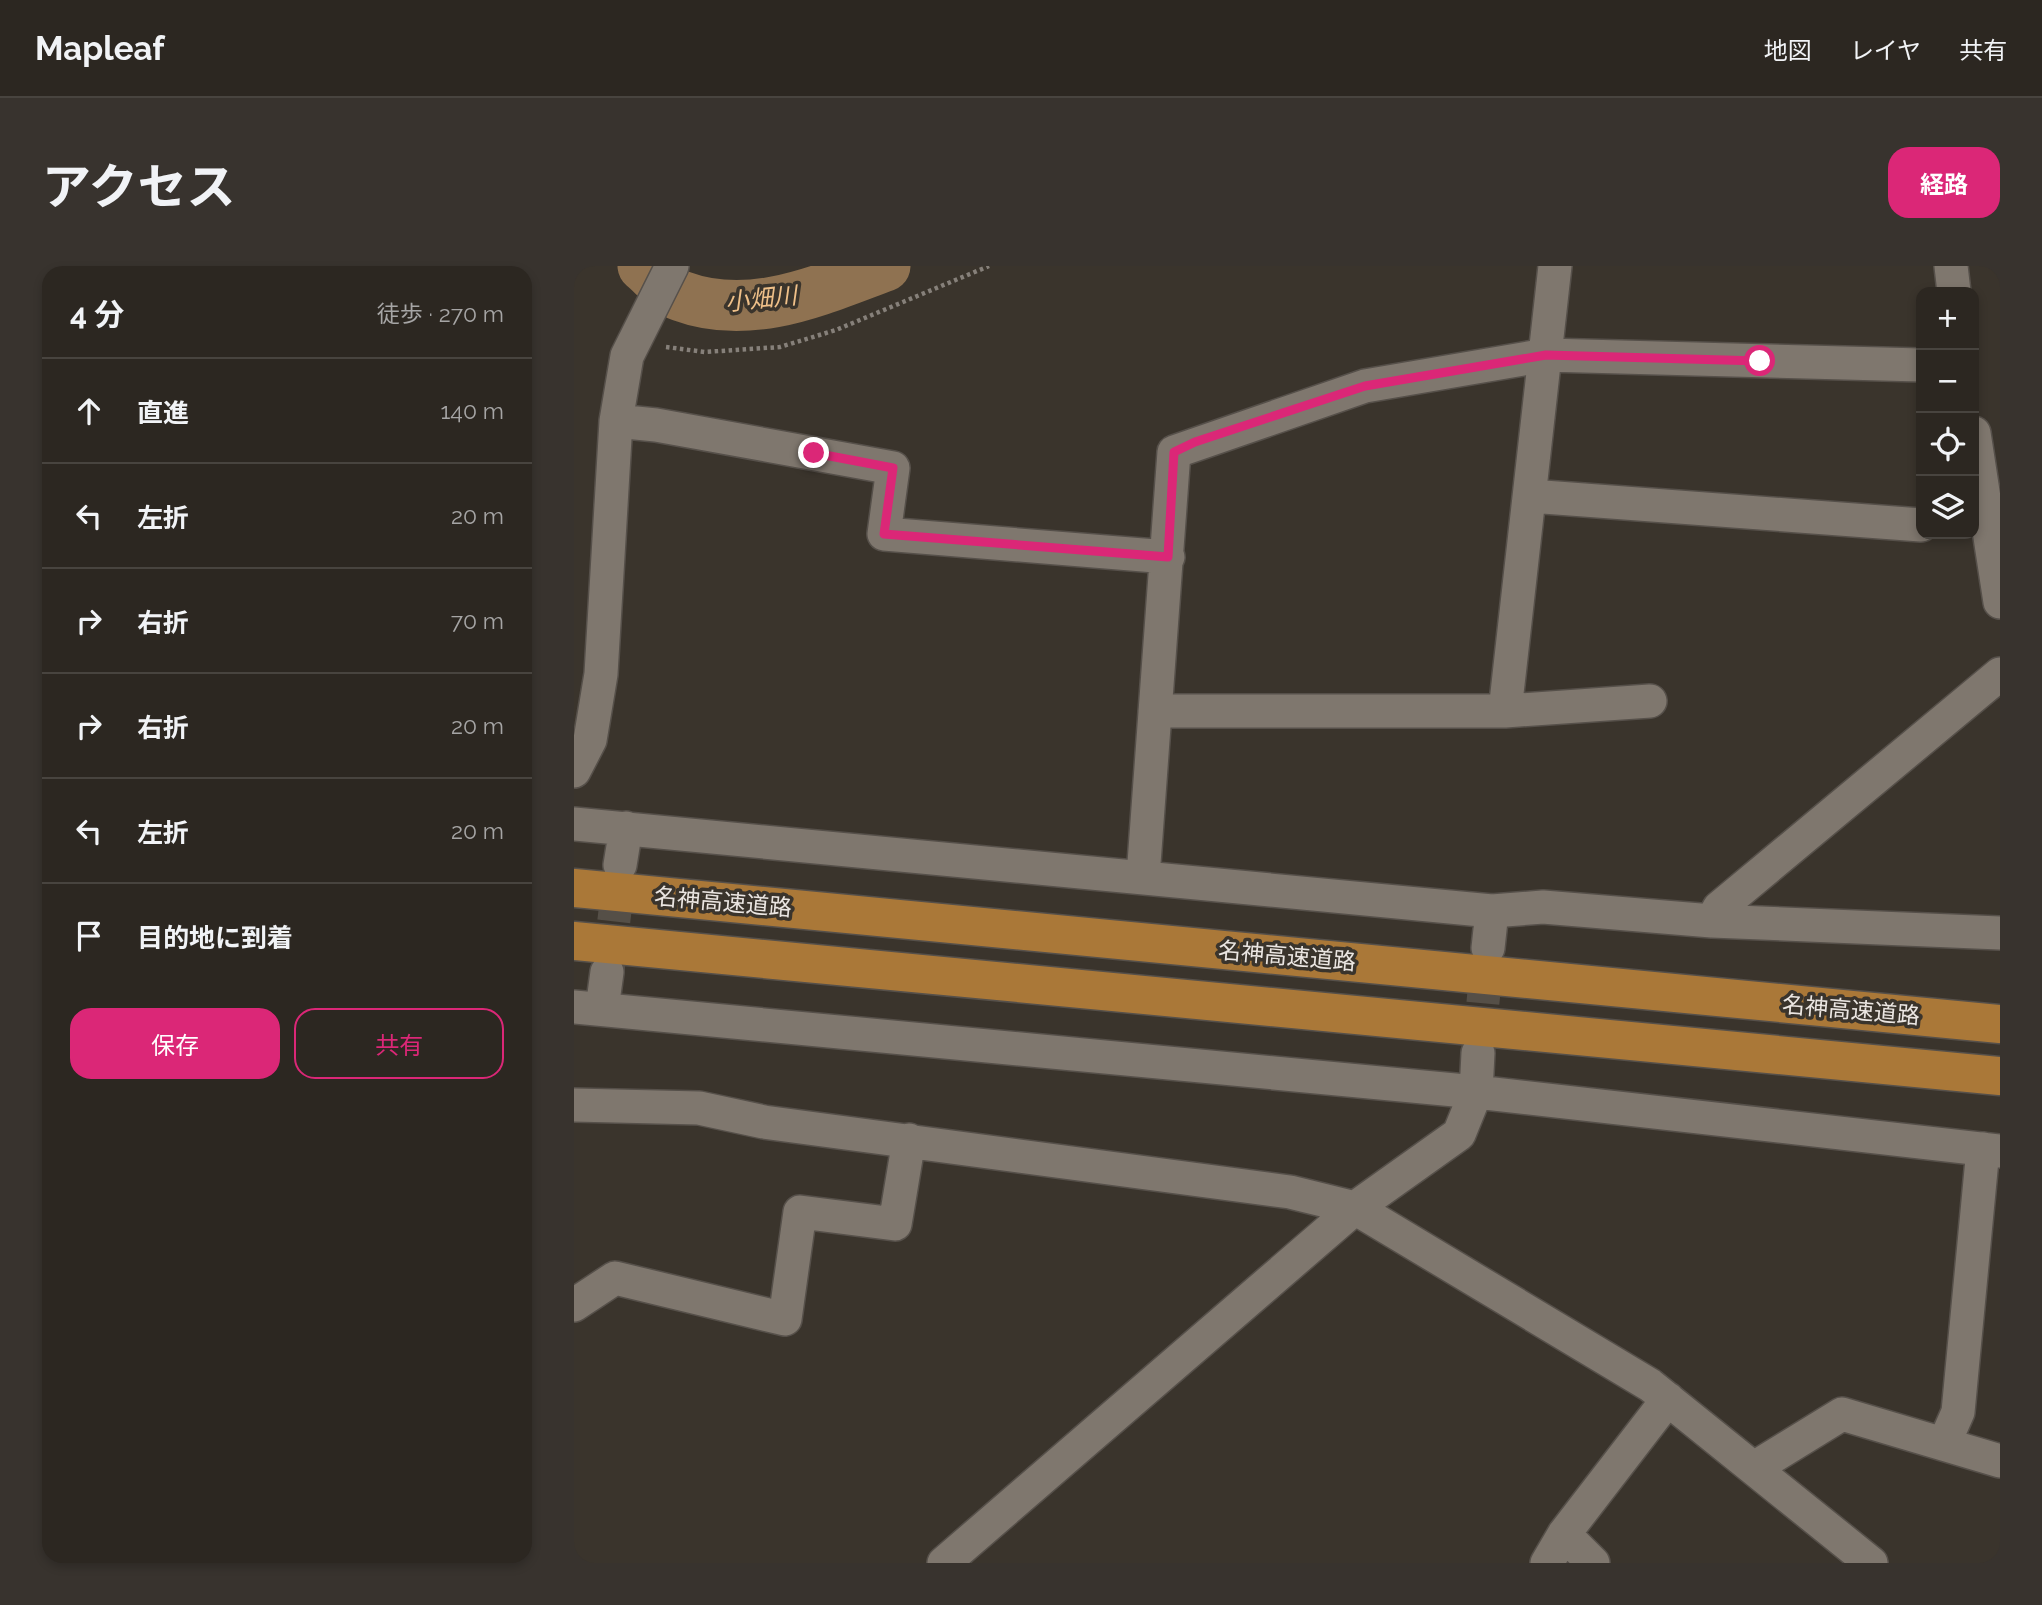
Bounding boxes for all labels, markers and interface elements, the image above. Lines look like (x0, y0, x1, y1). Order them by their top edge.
text: Mapleaf (35, 29, 165, 68)
text: 地図 (1764, 36, 1812, 65)
text: レイヤ (1850, 36, 1921, 65)
text: 共有 (1959, 36, 2007, 65)
button: 経路 (1888, 147, 2000, 218)
text: アクセス (42, 158, 236, 215)
water label: 小畑川 (724, 280, 801, 317)
map controls (1916, 287, 1979, 539)
button: + (1916, 287, 1979, 350)
text: 4 分 (70, 297, 124, 332)
text: 徒歩 · 270 m (377, 300, 504, 327)
route start (1744, 345, 1775, 376)
button: − (1916, 350, 1979, 413)
icon: ahead (70, 392, 108, 430)
text: 140 m (441, 397, 504, 424)
text: 直進 (137, 398, 189, 428)
button: locate (1916, 413, 1979, 476)
route end (798, 437, 829, 468)
button: layers (1916, 476, 1979, 539)
icon: left (70, 497, 108, 535)
text: 20 m (451, 502, 504, 529)
text: 左折 (137, 503, 189, 533)
icon: right (70, 602, 108, 640)
text: 70 m (451, 607, 504, 634)
text: 右折 (137, 608, 189, 638)
icon: right (70, 707, 108, 745)
text: 20 m (451, 712, 504, 739)
text: 右折 (137, 713, 189, 743)
icon: left (70, 812, 108, 850)
text: 20 m (451, 817, 504, 844)
text: 左折 (137, 818, 189, 848)
street label: 名神高速道路 (653, 882, 793, 921)
icon: arrive (70, 917, 108, 955)
text: 目的地に到着 (137, 923, 293, 953)
street label: 名神高速道路 (1217, 936, 1357, 975)
street label: 名神高速道路 (1781, 990, 1921, 1029)
button: 保存 (70, 1008, 280, 1079)
button: 共有 (294, 1008, 504, 1079)

